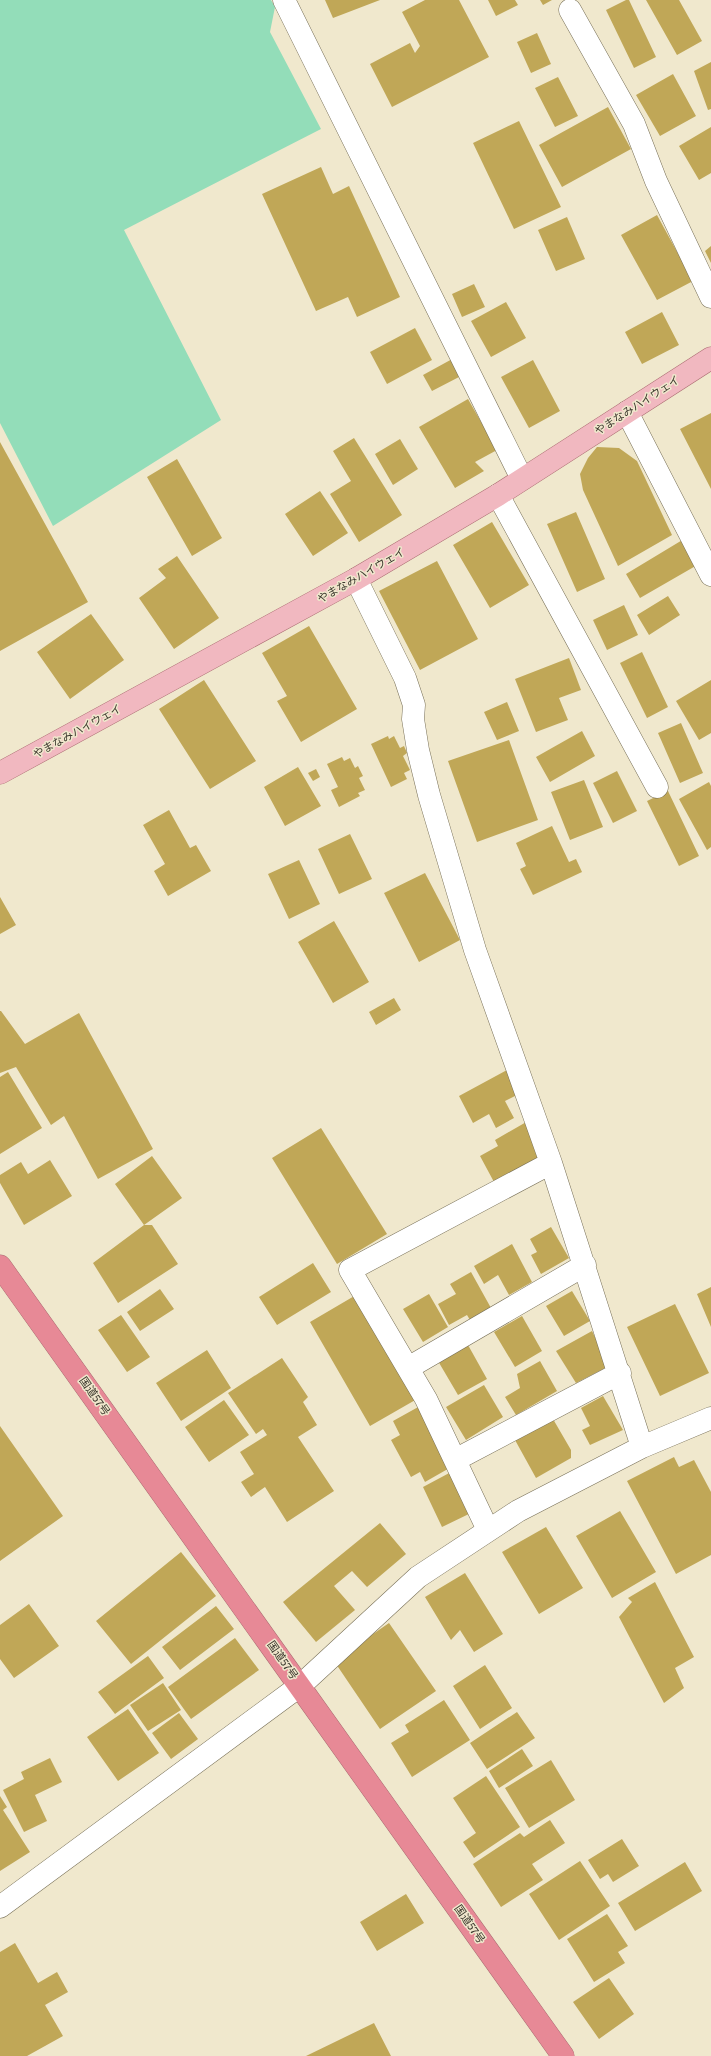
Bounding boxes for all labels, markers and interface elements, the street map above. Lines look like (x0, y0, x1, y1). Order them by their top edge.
street label: やまなみハイウェイ (591, 371, 682, 438)
street label: やまなみハイウェイ (314, 543, 407, 606)
street label: やまなみハイウェイ (29, 699, 124, 761)
street label: 国道57号 (77, 1373, 115, 1418)
street label: 国道57号 (265, 1637, 303, 1682)
street label: 国道57号 (452, 1901, 490, 1946)

